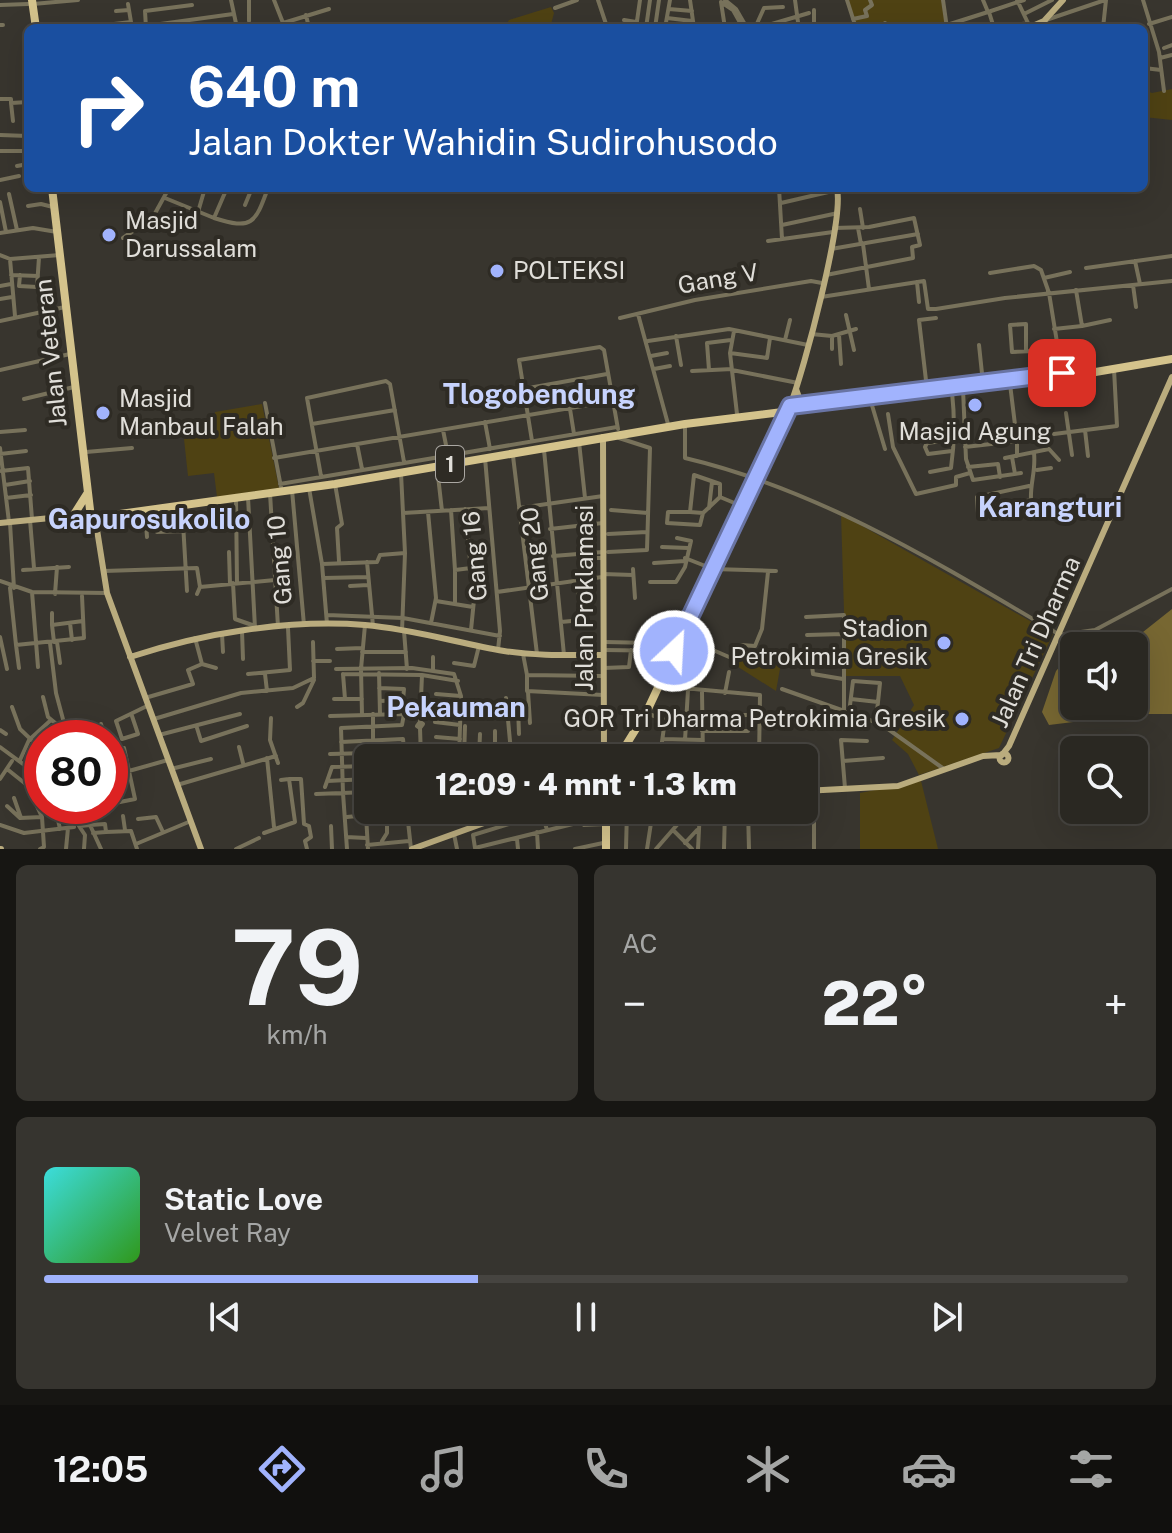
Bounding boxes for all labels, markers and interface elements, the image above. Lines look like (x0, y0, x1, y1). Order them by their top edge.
text: 640 m (188, 54, 360, 120)
icon: right (56, 56, 160, 160)
text: Jalan Dokter Wahidin Sudirohusodo (188, 121, 778, 163)
place label: Masjid Darussalam (125, 206, 257, 262)
marker: Masjid Darussalam (100, 226, 118, 244)
place label: POLTEKSI (513, 256, 625, 284)
street label: Gang V (675, 257, 760, 299)
marker: POLTEKSI (488, 262, 506, 280)
street label: Jalan Veteran (28, 278, 72, 429)
pin (1028, 339, 1096, 407)
icon: arrive (1040, 351, 1084, 395)
district label: Tlogobendung (443, 377, 635, 410)
place label: Masjid Manbaul Falah (119, 384, 283, 440)
marker: Masjid Agung (966, 396, 984, 414)
marker: Masjid Manbaul Falah (94, 404, 112, 422)
place label: Masjid Agung (898, 417, 1052, 445)
road number: 1 (436, 446, 464, 482)
district label: Karangturi (978, 490, 1122, 523)
district label: Gapurosukolilo (48, 502, 250, 535)
street label: Jalan Proklamasi (570, 505, 598, 691)
street label: Gang 20 (514, 506, 554, 603)
street label: Gang 16 (456, 510, 492, 602)
street label: Gang 10 (261, 514, 297, 606)
street label: Jalan Tri Dharma (985, 552, 1085, 732)
position arrow (632, 609, 716, 693)
place label: Stadion Petrokimia Gresik (730, 614, 928, 670)
map controls (1060, 632, 1148, 824)
button: sound (1060, 632, 1148, 720)
marker: Stadion Petrokimia Gresik (935, 634, 953, 652)
district label: Pekauman (386, 690, 526, 723)
place label: GOR Tri Dharma Petrokimia Gresik (564, 704, 946, 732)
marker: GOR Tri Dharma Petrokimia Gresik (953, 710, 971, 728)
speed limit sign: 80 (24, 720, 128, 824)
button: search (1060, 736, 1148, 824)
text: 12:09 · 4 mnt · 1.3 km (435, 766, 737, 802)
text: 79 (231, 906, 363, 1028)
text: AC (622, 928, 657, 959)
text: 22° (821, 968, 929, 1039)
text: − (622, 978, 646, 1030)
text: + (1104, 978, 1128, 1030)
text: km/h (266, 1019, 328, 1050)
text: Static Love (164, 1181, 323, 1217)
text: Velvet Ray (164, 1217, 291, 1248)
icon: previous (203, 1295, 247, 1339)
icon: pause (564, 1295, 608, 1339)
icon: next (925, 1295, 969, 1339)
icon: directions (254, 1441, 310, 1497)
icon: music (416, 1441, 472, 1497)
icon: phone (578, 1441, 634, 1497)
icon: climate (740, 1441, 796, 1497)
icon: car (901, 1441, 957, 1497)
icon: filters (1063, 1441, 1119, 1497)
text: 12:05 (53, 1448, 148, 1490)

